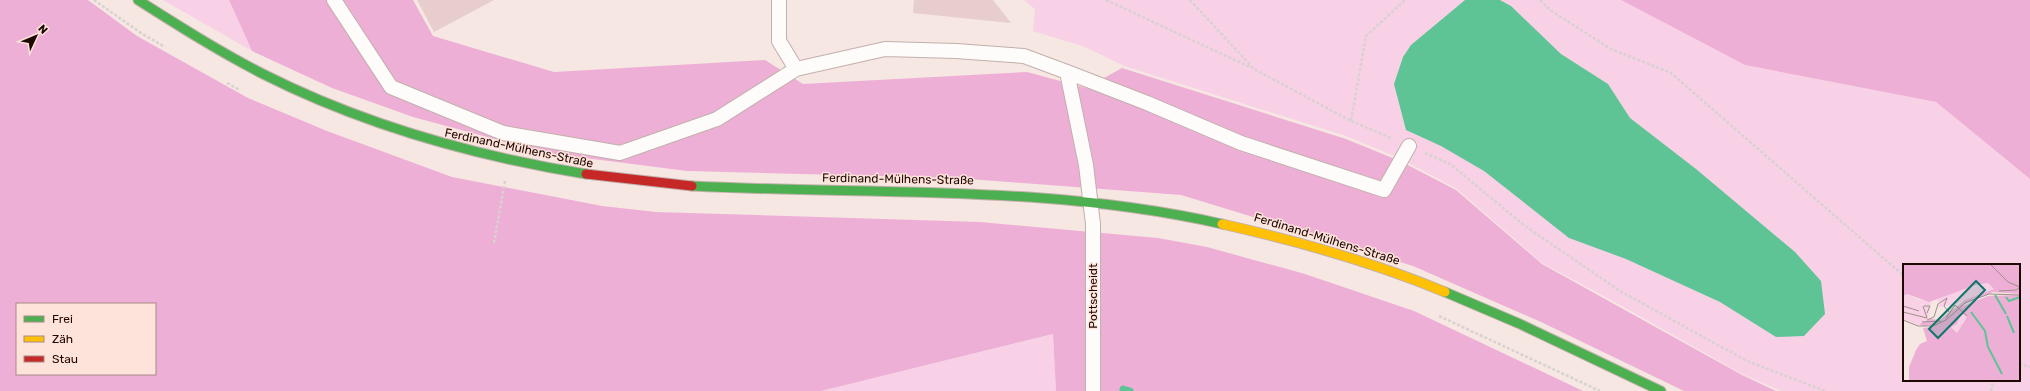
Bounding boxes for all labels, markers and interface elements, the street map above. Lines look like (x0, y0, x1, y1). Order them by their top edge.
north arrow (16, 16, 56, 56)
text: N (35, 22, 50, 37)
street label: Ferdinand-Mülhens-Straße (443, 125, 595, 171)
street label: Ferdinand-Mülhens-Straße (822, 171, 974, 187)
street label: Ferdinand-Mülhens-Straße (1252, 210, 1402, 268)
street label: Pottscheidt (1086, 263, 1100, 329)
inset map (1903, 264, 2020, 381)
legend (16, 303, 156, 375)
text: Frei (52, 312, 73, 326)
text: Zäh (52, 332, 73, 346)
text: Stau (52, 352, 78, 366)

